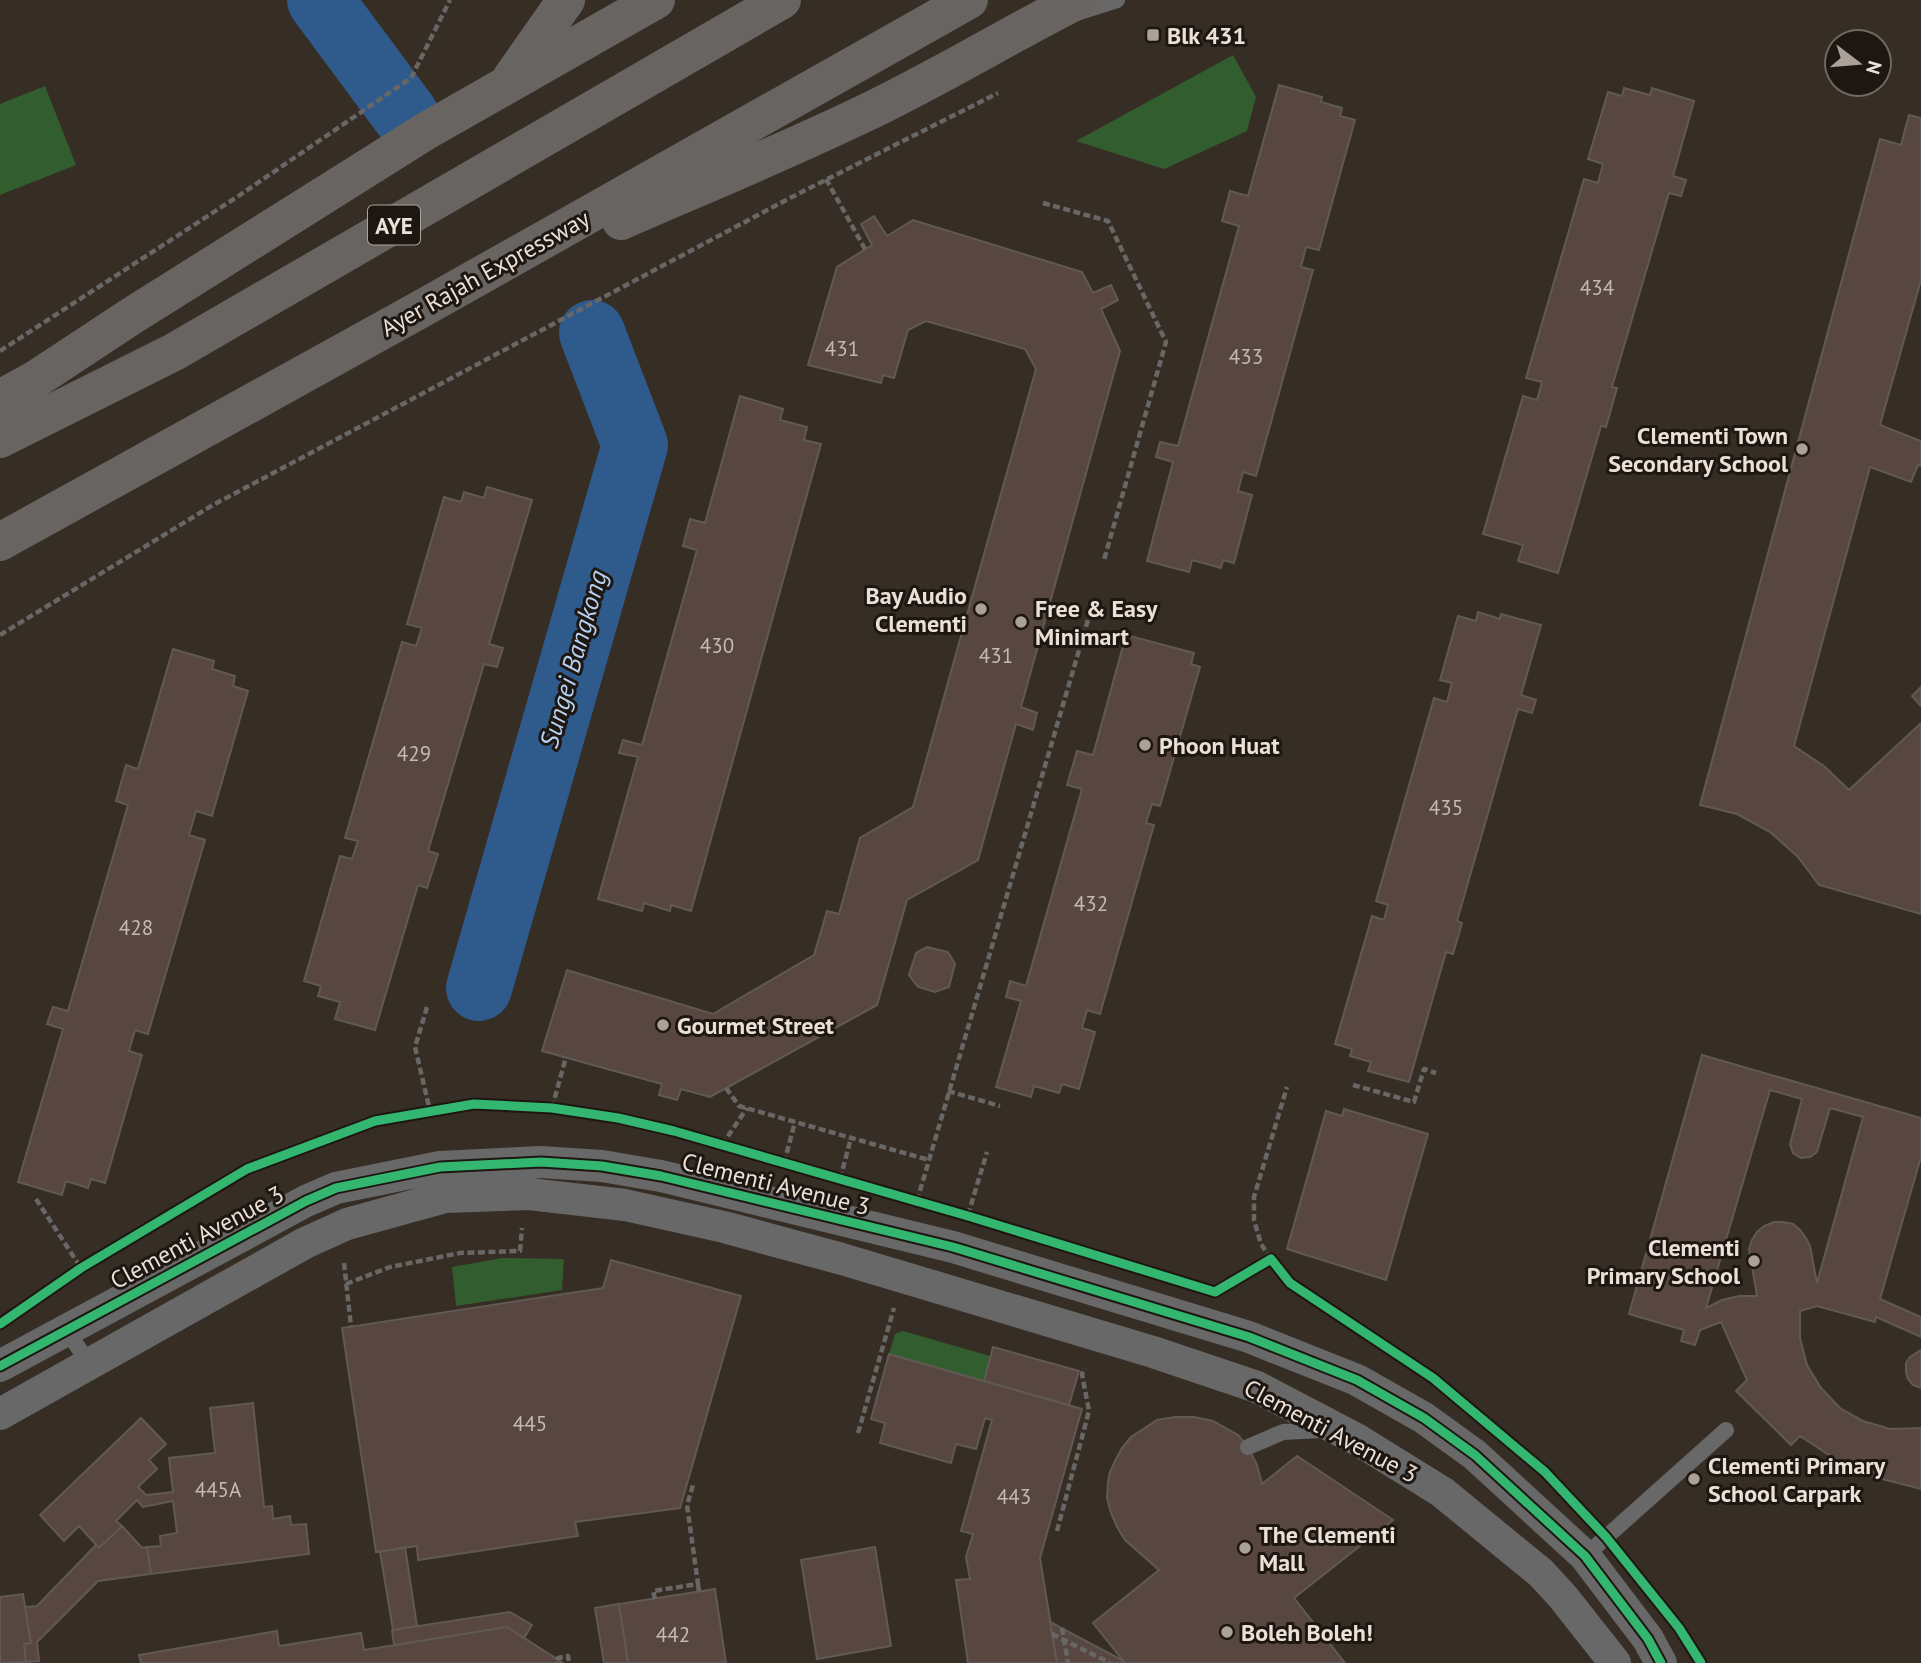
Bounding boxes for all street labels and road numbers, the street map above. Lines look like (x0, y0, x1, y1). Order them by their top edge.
street label: Ayer Rajah Expressway (375, 203, 595, 343)
road number: AYE (368, 206, 420, 244)
street label: Clementi Avenue 3 (679, 1146, 873, 1222)
street label: Clementi Avenue 3 (105, 1178, 289, 1296)
street label: Clementi Avenue 3 (1239, 1372, 1423, 1490)

